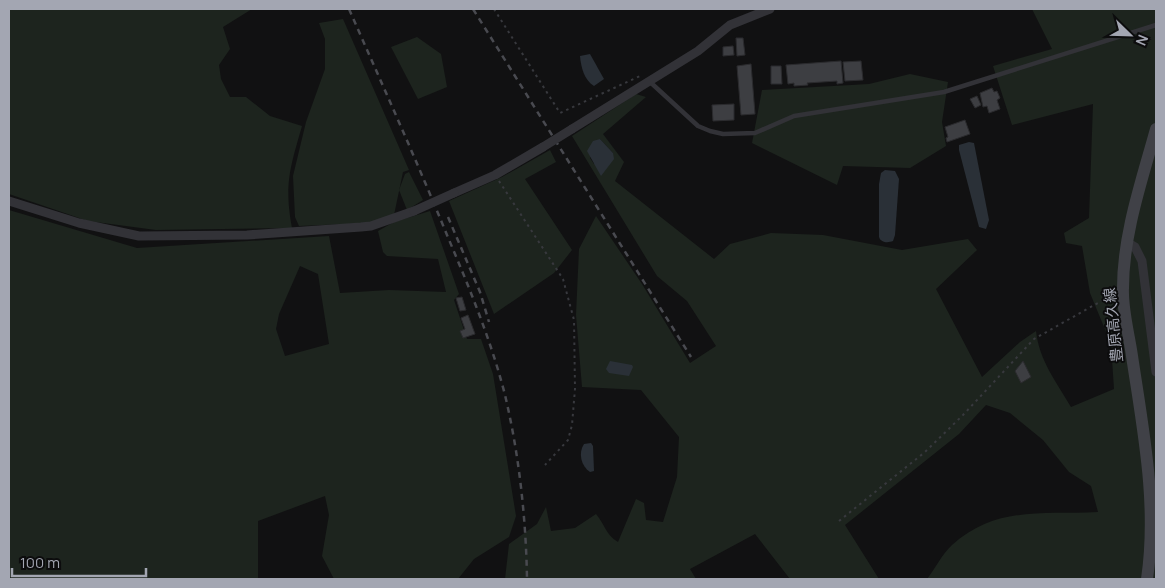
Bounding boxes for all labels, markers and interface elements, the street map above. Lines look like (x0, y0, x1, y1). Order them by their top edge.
north arrow (1105, 10, 1155, 60)
text: N (1132, 32, 1153, 49)
street label: 豊原高久線 (1099, 287, 1127, 363)
scale bar (12, 546, 146, 578)
text: 100 m (20, 552, 60, 573)

